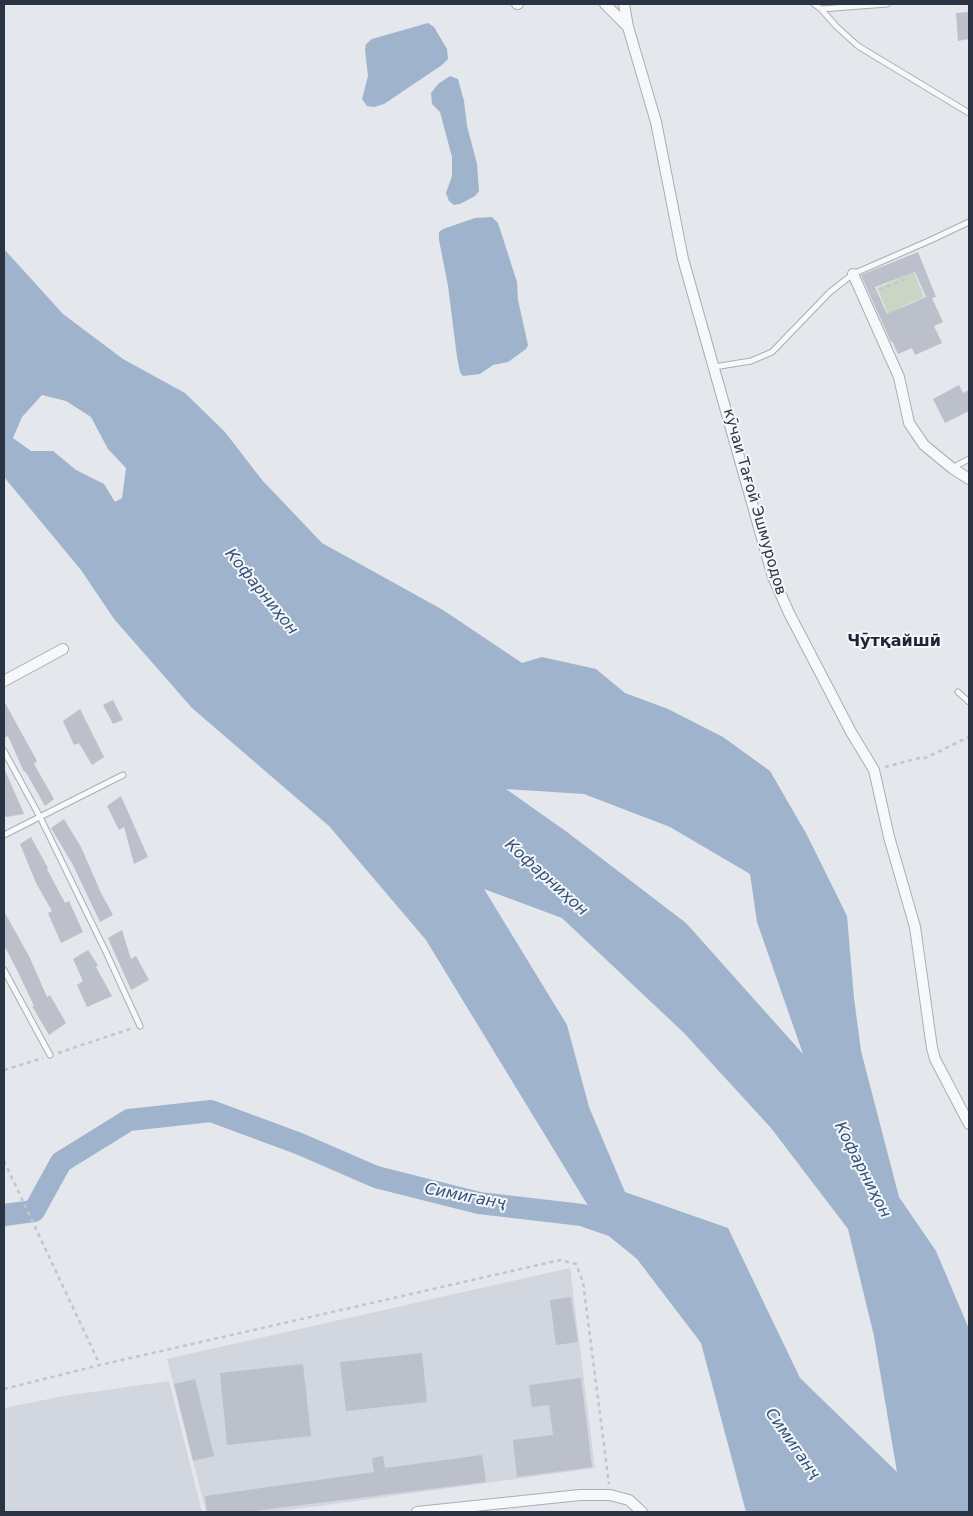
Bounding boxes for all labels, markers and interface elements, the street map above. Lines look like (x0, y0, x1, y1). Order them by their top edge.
street label: кӯчаи Тағой Эшмуродов (719, 407, 789, 597)
water label: Кофарниҳон (220, 545, 302, 639)
district label: Чӯтқайшӣ (847, 632, 941, 652)
water label: Кофарниҳон (500, 836, 592, 920)
water label: Кофарниҳон (830, 1119, 894, 1221)
water label: Симиганҷ (423, 1180, 507, 1214)
water label: Симиганҷ (761, 1405, 823, 1483)

